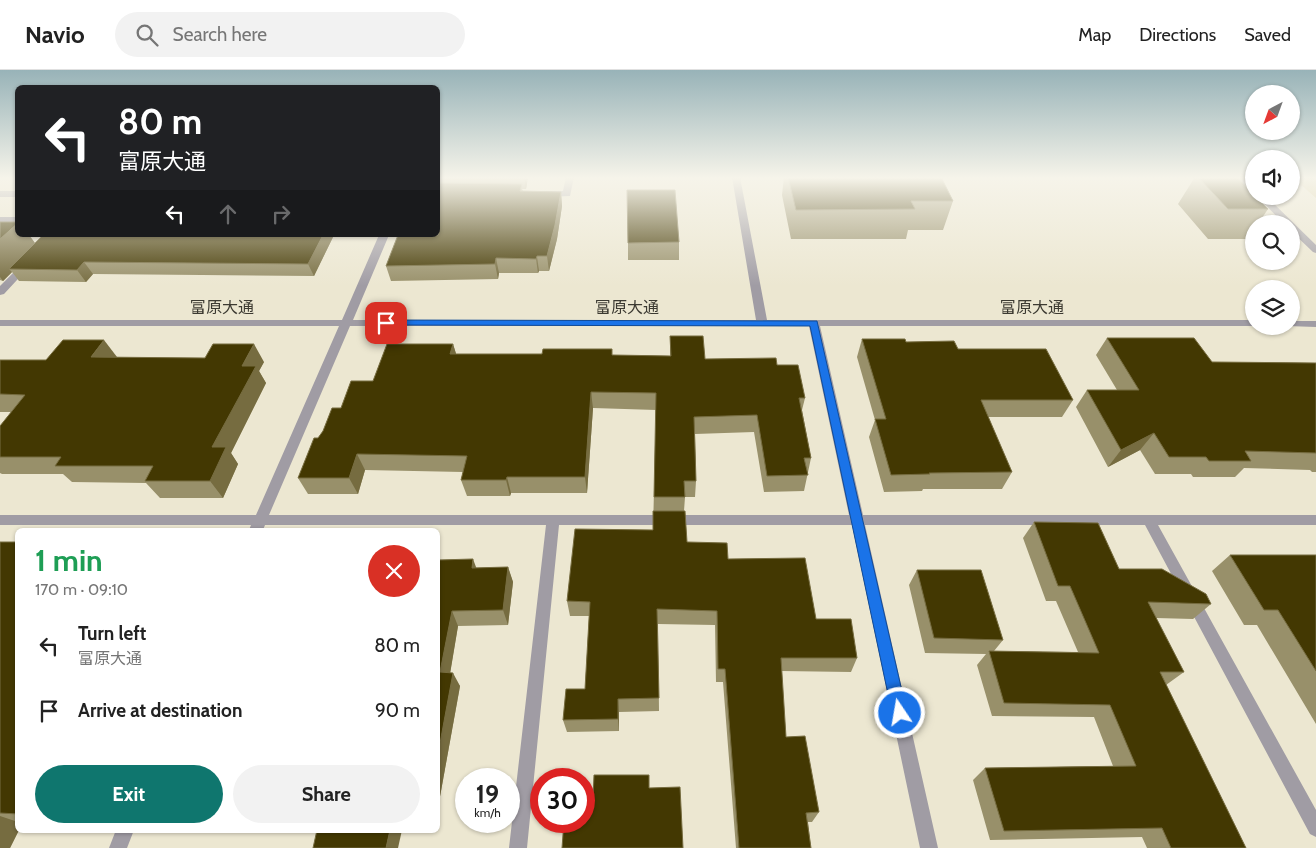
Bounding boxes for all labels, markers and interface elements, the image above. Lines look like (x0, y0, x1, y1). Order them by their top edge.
search box (115, 12, 465, 57)
text: Navio (25, 20, 85, 49)
icon: search (133, 21, 161, 49)
text: Search here (173, 23, 267, 46)
text: Map (1078, 24, 1111, 46)
text: Directions (1139, 24, 1216, 46)
text: Saved (1244, 24, 1291, 46)
north arrow (1245, 85, 1300, 140)
map controls (1245, 85, 1300, 335)
text: 80 m (118, 100, 202, 143)
icon: left (35, 105, 100, 170)
text: 富原大通 (118, 148, 206, 175)
button: sound (1245, 150, 1300, 205)
icon: left (161, 200, 189, 228)
icon: ahead (214, 200, 242, 228)
icon: right (267, 200, 295, 228)
button: search (1245, 215, 1300, 270)
button: layers (1245, 280, 1300, 335)
street label: 富原大通 (190, 298, 254, 317)
street label: 富原大通 (595, 298, 659, 317)
street label: 富原大通 (1000, 298, 1064, 317)
pin (365, 302, 407, 344)
icon: arrive (372, 309, 400, 337)
text: 1 min (35, 542, 103, 579)
button: close (368, 545, 420, 597)
text: 170 m · 09:10 (35, 580, 128, 599)
text: Turn left (78, 622, 146, 645)
icon: left (35, 632, 63, 660)
text: 80 m (374, 634, 420, 657)
text: 富原大通 (78, 649, 142, 668)
position arrow (873, 686, 925, 738)
icon: arrive (35, 697, 63, 725)
text: Arrive at destination (78, 699, 242, 722)
text: 90 m (375, 699, 420, 722)
button: Exit (35, 765, 223, 823)
button: Share (233, 765, 420, 823)
speed limit sign: 30 (530, 768, 595, 833)
text: 19 (476, 779, 499, 809)
text: km/h (474, 805, 501, 820)

